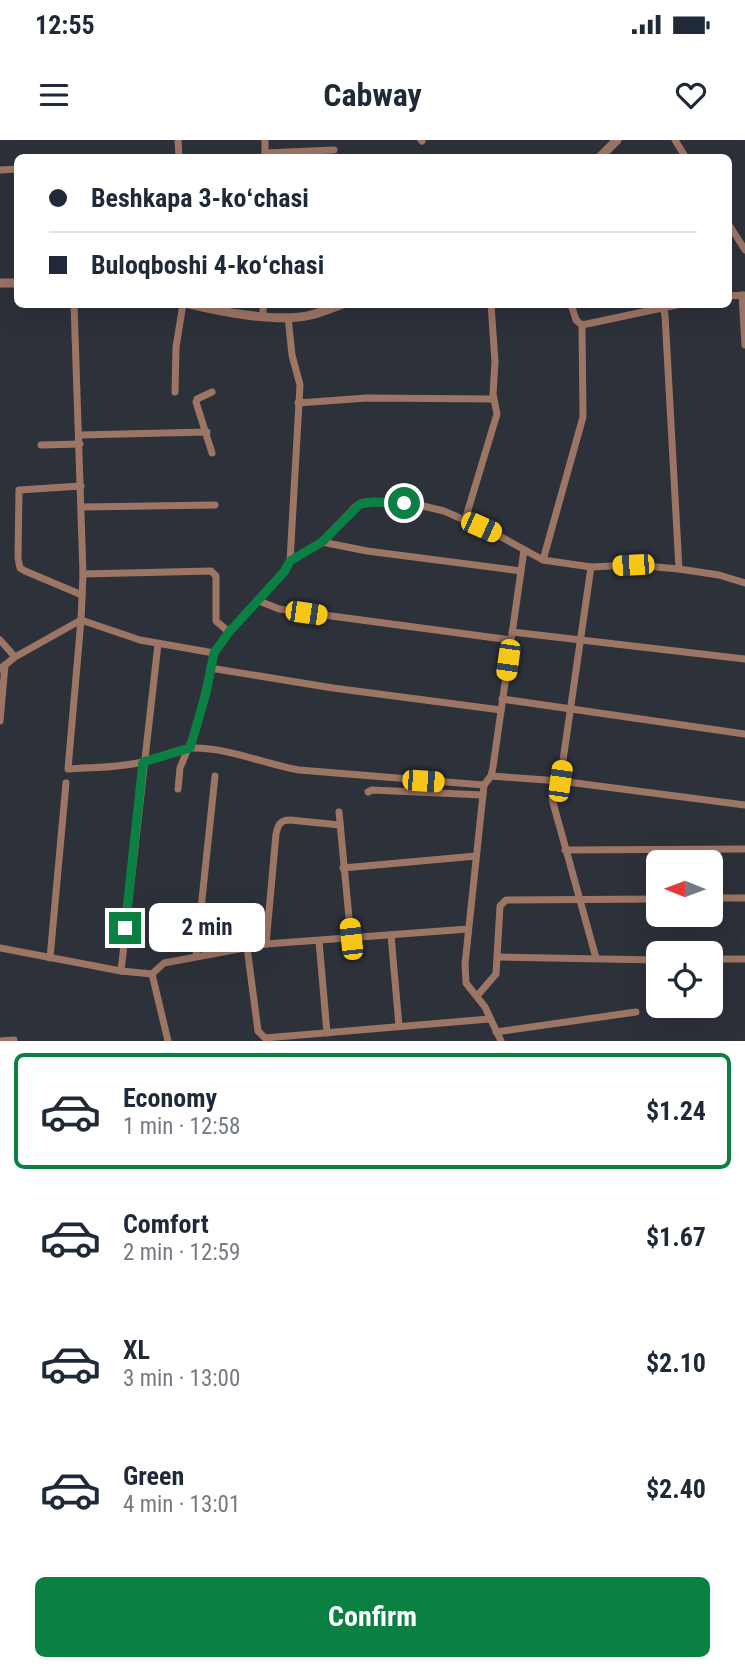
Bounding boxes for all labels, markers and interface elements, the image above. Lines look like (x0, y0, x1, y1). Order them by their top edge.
text: 12:55 (35, 10, 95, 40)
icon: menu (35, 76, 73, 114)
text: Cabway (323, 76, 422, 114)
icon: heart (672, 76, 710, 114)
text: Beshkapa 3-koʻchasi (91, 183, 309, 213)
text: Buloqboshi 4-koʻchasi (91, 250, 324, 280)
route start (388, 487, 420, 519)
car (458, 509, 505, 545)
car (612, 553, 655, 577)
car (284, 600, 329, 626)
car (495, 638, 522, 682)
car (547, 759, 574, 803)
car (402, 769, 445, 793)
north arrow (646, 850, 723, 928)
map controls (646, 850, 723, 1018)
callout: 2 min (150, 904, 265, 952)
route end (109, 912, 141, 944)
text: 2 min (181, 914, 233, 941)
car (339, 917, 364, 961)
button: locate (646, 941, 723, 1018)
icon: car (39, 1080, 102, 1143)
text: Economy (123, 1083, 217, 1113)
text: $1.24 (646, 1096, 706, 1126)
text: 1 min · 12:58 (123, 1113, 240, 1140)
icon: car (39, 1206, 102, 1269)
text: Comfort (123, 1209, 209, 1239)
text: $1.67 (646, 1222, 706, 1252)
text: 2 min · 12:59 (123, 1239, 240, 1266)
icon: car (39, 1332, 102, 1395)
text: XL (123, 1335, 150, 1365)
text: $2.10 (646, 1348, 706, 1378)
text: 3 min · 13:00 (123, 1365, 240, 1392)
icon: car (39, 1458, 102, 1521)
text: Green (123, 1461, 184, 1491)
text: $2.40 (646, 1474, 706, 1504)
text: 4 min · 13:01 (123, 1491, 240, 1518)
button: Confirm (35, 1577, 710, 1657)

